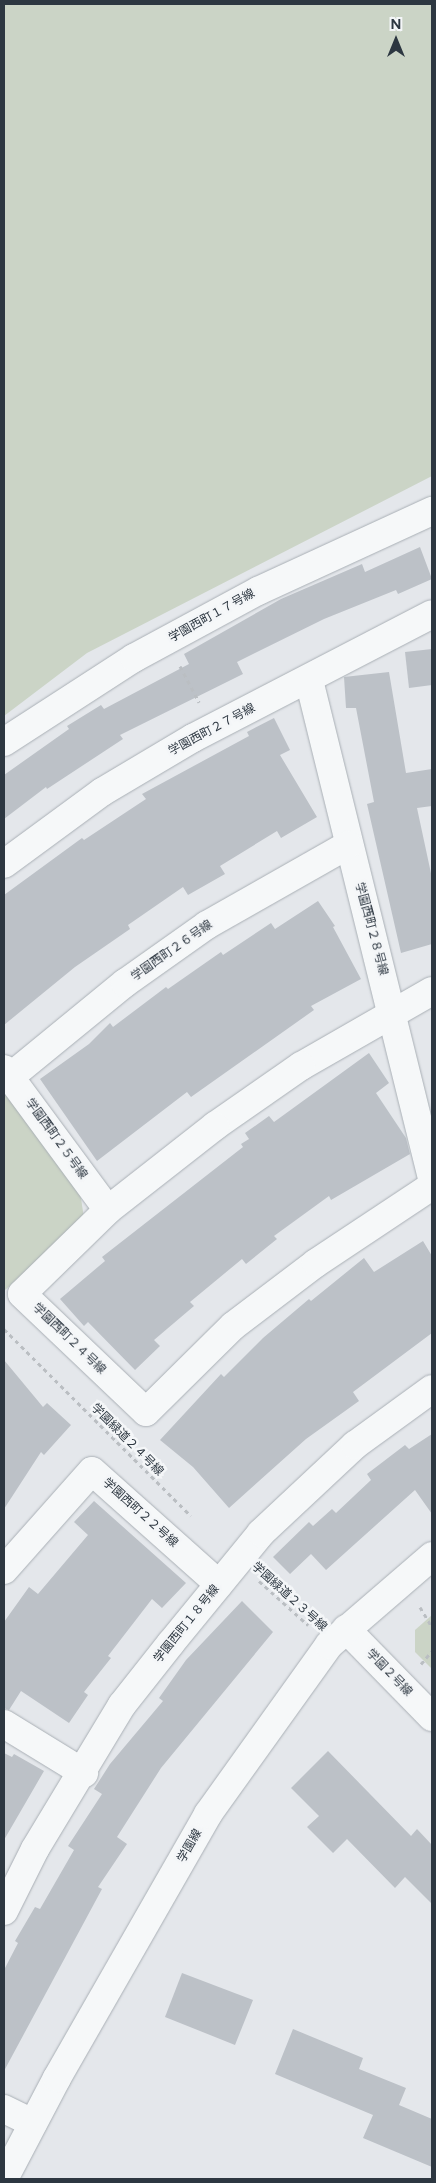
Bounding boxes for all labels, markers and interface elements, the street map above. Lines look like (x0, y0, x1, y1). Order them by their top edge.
north arrow (371, 15, 421, 65)
text: N (391, 16, 401, 33)
street label: 学園西町１７号線 (167, 586, 257, 646)
street label: 学園西町２７号線 (166, 701, 258, 759)
street label: 学園西町２８号線 (352, 881, 390, 977)
street label: 学園西町２６号線 (129, 918, 215, 984)
street label: 学園西町２５号線 (22, 1096, 90, 1182)
street label: 学園西町２４号線 (29, 1300, 109, 1378)
street label: 学園緑道２４号線 (88, 1401, 166, 1479)
street label: 学園西町２２号線 (100, 1476, 180, 1550)
street label: 学園緑道２３号線 (249, 1560, 329, 1634)
street label: 学園西町１８号線 (151, 1582, 223, 1666)
street label: 学園２号線 (363, 1646, 415, 1700)
street label: 学園線 (175, 1827, 205, 1865)

